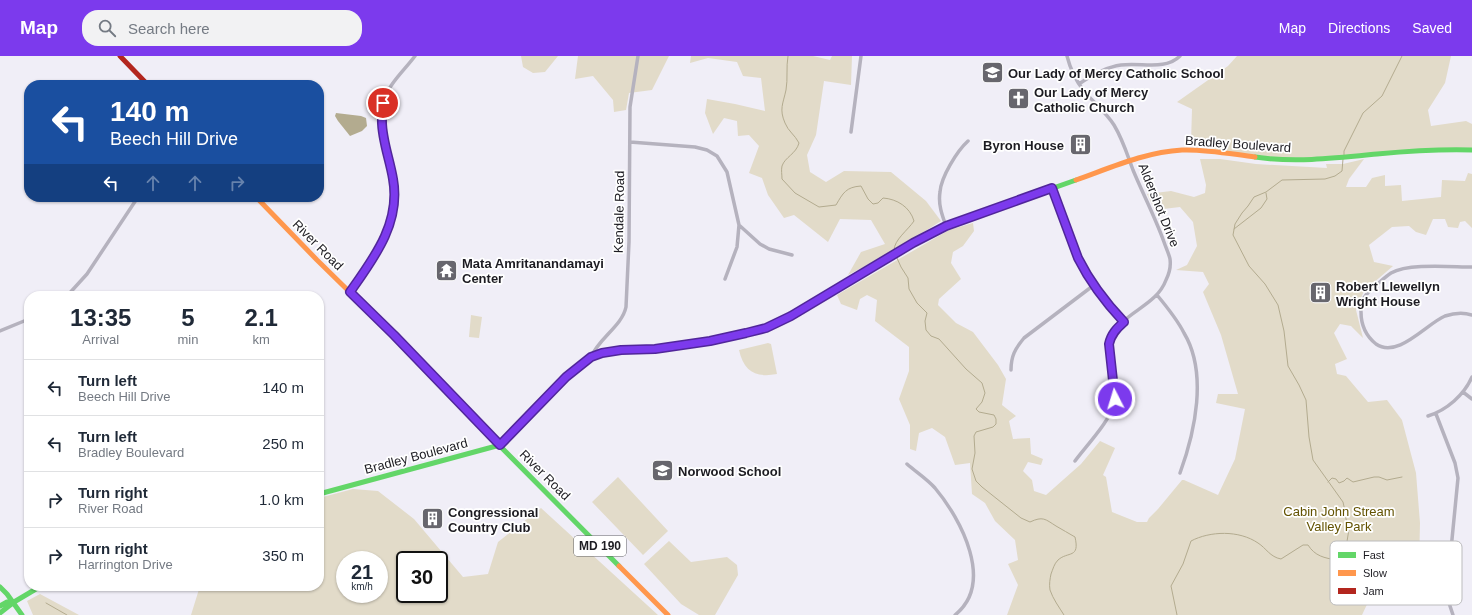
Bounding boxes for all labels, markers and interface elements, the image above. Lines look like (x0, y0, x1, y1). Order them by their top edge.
search box (82, 10, 362, 46)
text: Map (20, 17, 58, 38)
icon: search (96, 17, 118, 39)
text: Search here (128, 20, 210, 37)
text: Map (1279, 20, 1306, 36)
text: Directions (1328, 20, 1390, 36)
text: Saved (1412, 20, 1452, 36)
school or university icon: Our Lady of Mercy Catholic School (980, 60, 1006, 86)
place label: Our Lady of Mercy Catholic School (1008, 66, 1224, 81)
place label: Our Lady of Mercy Catholic Church (1034, 85, 1149, 115)
pin (366, 86, 400, 120)
church icon: Our Lady of Mercy Catholic Church (1006, 86, 1032, 112)
icon: arrive (372, 92, 394, 114)
icon: left (44, 96, 96, 148)
text: 140 m (110, 96, 189, 127)
text: Beech Hill Drive (110, 129, 238, 149)
building icon: Byron House (1067, 132, 1093, 158)
street label: Bradley Boulevard (1184, 133, 1292, 155)
place label: Byron House (983, 138, 1064, 153)
street label: Aldershot Drive (1135, 161, 1183, 249)
street label: Kendale Road (611, 171, 627, 253)
icon: left (100, 172, 122, 194)
icon: ahead (142, 172, 164, 194)
icon: ahead (184, 172, 206, 194)
icon: right (226, 172, 248, 194)
street label: River Road (290, 217, 346, 273)
place label: Mata Amritanandamayi Center (462, 256, 604, 286)
temple icon: Mata Amritanandamayi Center (434, 257, 460, 283)
place label: Robert Llewellyn Wright House (1336, 279, 1440, 309)
building icon: Robert Llewellyn Wright House (1308, 280, 1334, 306)
text: 13:35 (70, 304, 131, 331)
text: 5 (181, 304, 195, 331)
text: 2.1 (245, 304, 278, 331)
text: Arrival (82, 332, 119, 347)
text: min (178, 332, 198, 347)
text: km (253, 332, 270, 347)
text: Turn left (78, 372, 137, 389)
icon: left (44, 377, 66, 399)
position arrow (1094, 378, 1136, 420)
text: 140 m (262, 379, 304, 396)
text: Beech Hill Drive (78, 389, 170, 404)
text: Turn left (78, 428, 137, 445)
icon: left (44, 433, 66, 455)
text: 250 m (262, 435, 304, 452)
street label: Bradley Boulevard (363, 435, 469, 477)
text: Bradley Boulevard (78, 445, 184, 460)
street label: River Road (517, 447, 573, 503)
school or university icon: Norwood School (650, 458, 676, 484)
place label: Norwood School (678, 464, 781, 479)
text: Turn right (78, 484, 148, 501)
icon: right (44, 489, 66, 511)
text: 1.0 km (259, 491, 304, 508)
text: River Road (78, 501, 143, 516)
park label: Cabin John Stream Valley Park (1283, 504, 1395, 534)
place label: Congressional Country Club (448, 505, 538, 535)
building icon: Congressional Country Club (420, 506, 446, 532)
road number: MD 190 (574, 536, 626, 556)
text: Turn right (78, 540, 148, 557)
legend (1330, 541, 1462, 605)
icon: right (44, 545, 66, 567)
text: 350 m (262, 547, 304, 564)
text: Fast (1363, 549, 1384, 561)
speed limit sign: 30 (396, 551, 448, 603)
text: Harrington Drive (78, 557, 173, 572)
text: 21 (351, 561, 373, 583)
text: Slow (1363, 567, 1387, 579)
text: km/h (351, 581, 373, 592)
text: Jam (1363, 585, 1384, 597)

